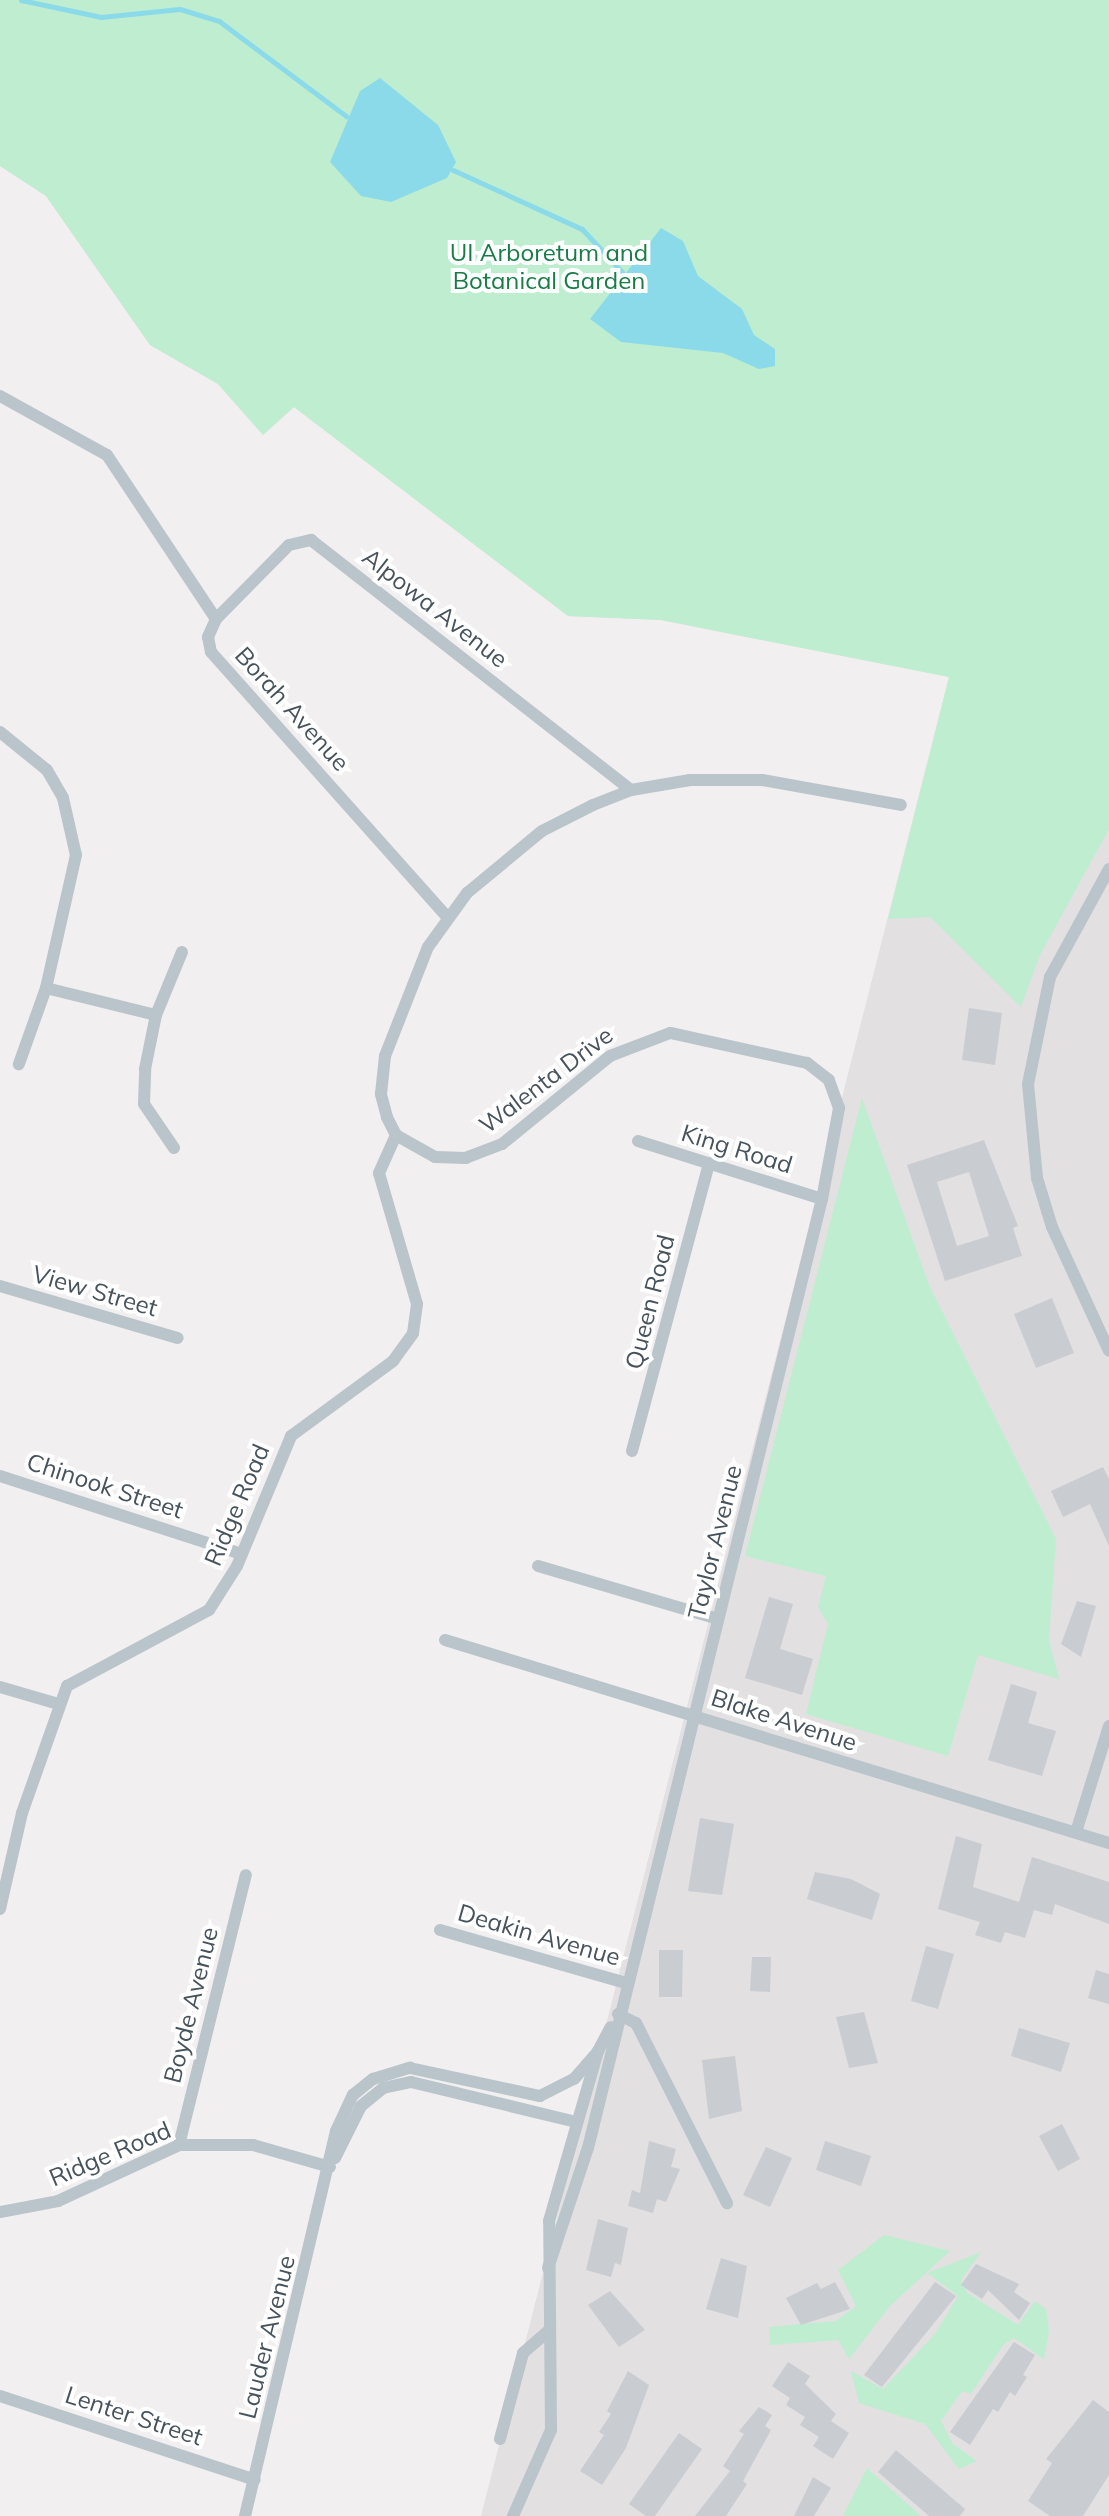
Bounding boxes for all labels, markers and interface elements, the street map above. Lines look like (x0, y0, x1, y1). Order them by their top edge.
park label: UI Arboretum and Botanical Garden (450, 239, 648, 295)
street label: Alpowa Avenue (357, 542, 513, 674)
street label: Borah Avenue (229, 641, 355, 777)
street label: Walenta Drive (474, 1020, 618, 1140)
street label: King Road (678, 1118, 796, 1180)
street label: Queen Road (619, 1232, 681, 1372)
street label: View Street (29, 1259, 161, 1323)
street label: Ridge Road (198, 1440, 276, 1570)
street label: Chinook Street (23, 1447, 187, 1525)
street label: Taylor Avenue (682, 1462, 748, 1622)
street label: Blake Avenue (708, 1683, 860, 1757)
street label: Deakin Avenue (455, 1898, 623, 1972)
street label: Boyde Avenue (158, 1924, 224, 2086)
street label: Ridge Road (45, 2115, 175, 2193)
street label: Lauder Avenue (233, 2252, 301, 2422)
street label: Lenter Street (62, 2380, 206, 2452)

